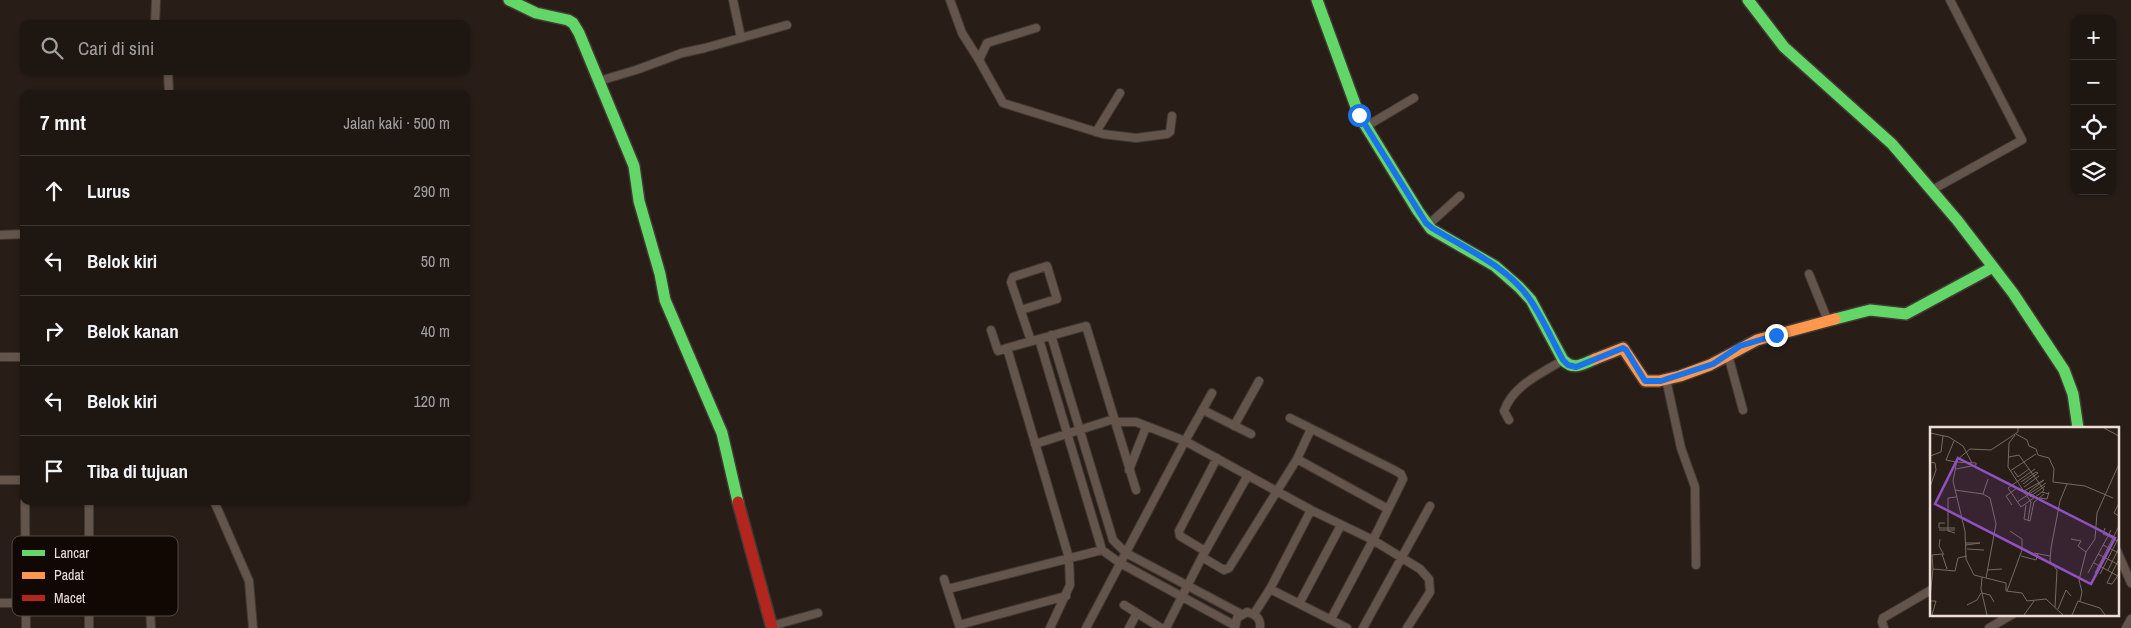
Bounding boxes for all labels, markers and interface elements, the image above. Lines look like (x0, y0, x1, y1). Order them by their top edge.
map controls (2071, 15, 2116, 195)
button: + (2071, 15, 2116, 60)
search box (20, 20, 470, 75)
icon: search (38, 34, 66, 62)
text: Cari di sini (78, 35, 154, 61)
button: − (2071, 60, 2116, 105)
route start (1348, 104, 1371, 127)
button: locate (2071, 105, 2116, 150)
text: 7 mnt (40, 108, 86, 137)
text: Jalan kaki · 500 m (344, 112, 450, 134)
button: layers (2071, 150, 2116, 195)
icon: ahead (40, 177, 68, 205)
text: Lurus (87, 178, 130, 204)
text: 290 m (414, 180, 450, 202)
icon: left (40, 247, 68, 275)
text: Belok kiri (87, 248, 157, 274)
text: 50 m (421, 250, 450, 272)
icon: right (40, 317, 68, 345)
text: Belok kanan (87, 318, 179, 344)
text: 40 m (421, 320, 450, 342)
route end (1765, 324, 1788, 347)
icon: left (40, 387, 68, 415)
text: Belok kiri (87, 388, 157, 414)
text: 120 m (414, 390, 450, 412)
inset map (1930, 427, 2118, 616)
icon: arrive (40, 457, 68, 485)
text: Tiba di tujuan (87, 458, 188, 484)
legend (12, 536, 178, 616)
text: Lancar (54, 544, 89, 562)
text: Padat (54, 566, 84, 584)
text: Macet (54, 589, 85, 607)

